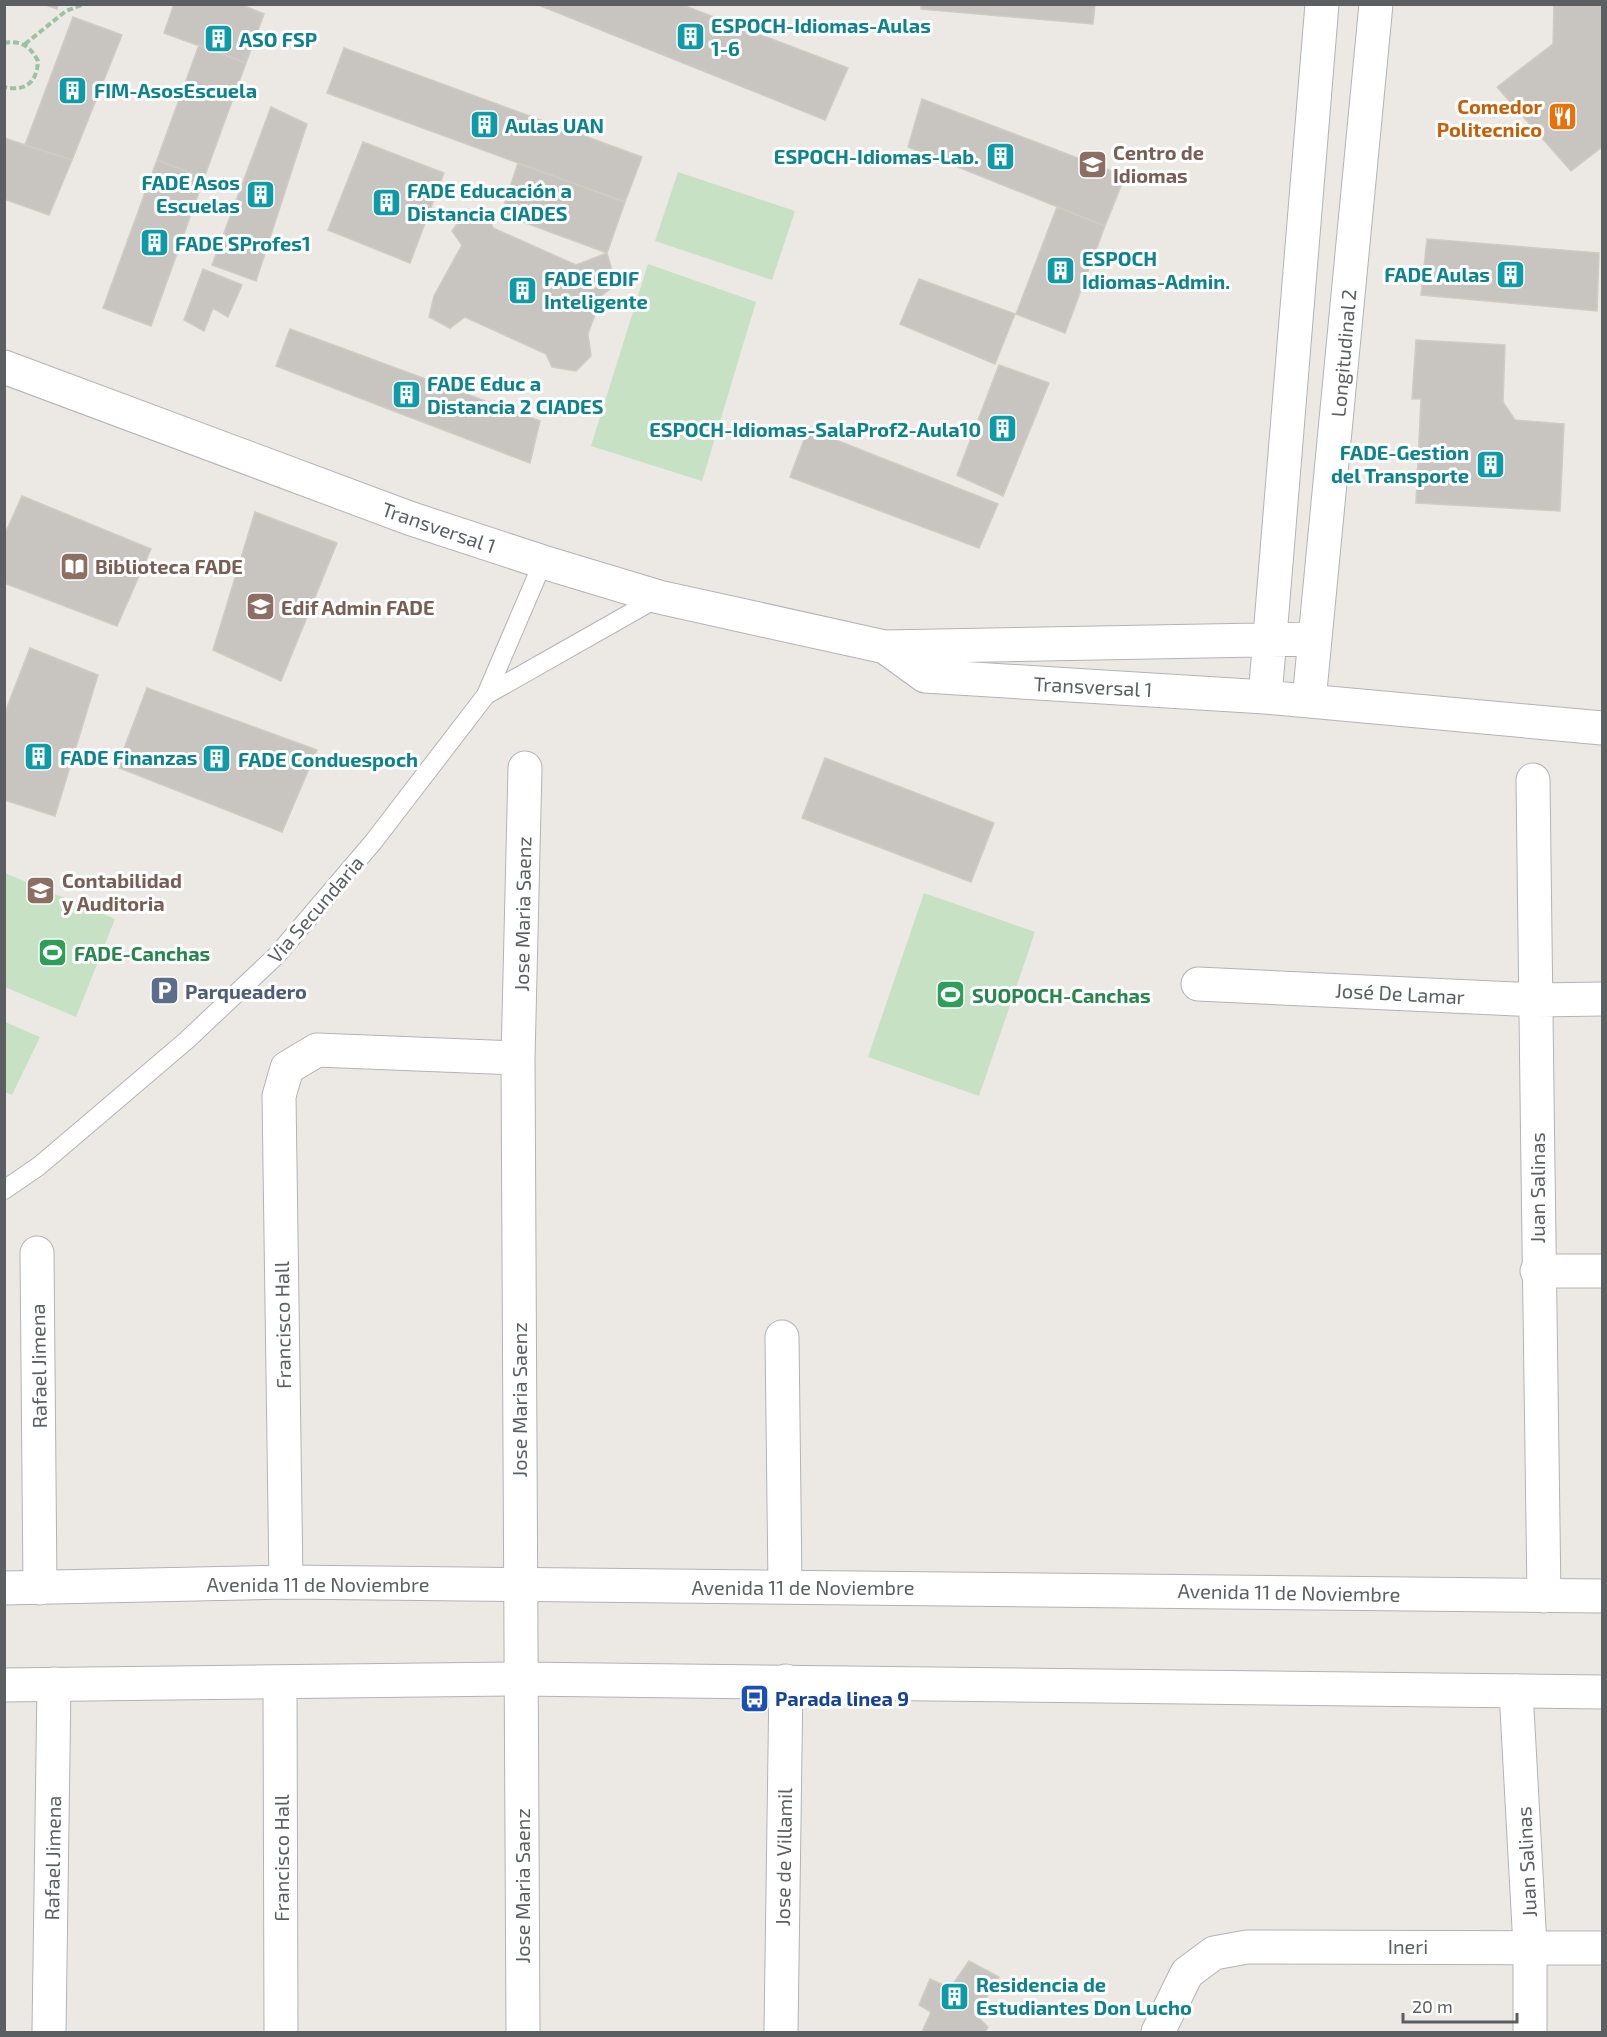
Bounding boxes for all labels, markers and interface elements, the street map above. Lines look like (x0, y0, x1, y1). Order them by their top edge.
place label: ESPOCH-Idiomas-Aulas 1-6 (711, 13, 931, 60)
building icon: ESPOCH-Idiomas-Aulas 1-6 (674, 20, 706, 52)
building icon: ASO FSP (202, 23, 234, 55)
place label: ASO FSP (239, 27, 317, 51)
building icon: FIM-AsosEscuela (57, 74, 89, 106)
place label: FIM-AsosEscuela (94, 78, 257, 102)
place label: Comedor Politecnico (1437, 94, 1542, 141)
restaurant icon: Comedor Politecnico (1547, 101, 1579, 133)
building icon: Aulas UAN (468, 109, 500, 141)
place label: Aulas UAN (505, 113, 604, 137)
building icon: ESPOCH-Idiomas-Lab. (984, 140, 1016, 172)
place label: Centro de Idiomas (1113, 140, 1204, 187)
place label: ESPOCH-Idiomas-Lab. (774, 144, 979, 168)
school or university icon: Centro de Idiomas (1076, 148, 1108, 180)
place label: FADE Asos Escuelas (142, 170, 240, 217)
building icon: FADE Asos Escuelas (245, 178, 277, 210)
place label: FADE Educación a Distancia CIADES (407, 178, 572, 225)
building icon: FADE Educación a Distancia CIADES (370, 186, 402, 218)
building icon: FADE SProfes1 (138, 227, 170, 259)
place label: FADE SProfes1 (175, 231, 311, 255)
place label: ESPOCH Idiomas-Admin. (1082, 246, 1230, 293)
building icon: ESPOCH Idiomas-Admin. (1045, 254, 1077, 286)
building icon: FADE Aulas (1495, 258, 1527, 290)
place label: FADE Aulas (1384, 262, 1490, 286)
place label: FADE EDIF Inteligente (544, 266, 648, 313)
building icon: FADE EDIF Inteligente (507, 274, 539, 306)
street label: Longitudinal 2 (1325, 288, 1361, 418)
place label: FADE Educ a Distancia 2 CIADES (427, 371, 603, 418)
building icon: FADE Educ a Distancia 2 CIADES (390, 378, 422, 410)
building icon: ESPOCH-Idiomas-SalaProf2-Aula10 (986, 413, 1018, 445)
place label: ESPOCH-Idiomas-SalaProf2-Aula10 (649, 417, 981, 441)
place label: FADE-Gestion del Transporte (1331, 440, 1469, 487)
building icon: FADE-Gestion del Transporte (1474, 448, 1506, 480)
street label: Transversal 1 (379, 496, 499, 558)
library icon: Biblioteca FADE (58, 550, 90, 582)
place label: Biblioteca FADE (95, 554, 243, 578)
school or university icon: Edif Admin FADE (244, 591, 276, 623)
place label: Edif Admin FADE (281, 595, 435, 619)
street label: Transversal 1 (1033, 671, 1153, 701)
building icon: FADE Finanzas (23, 741, 55, 773)
building icon: FADE Conduespoch (201, 743, 233, 775)
place label: FADE Finanzas (60, 745, 197, 769)
place label: FADE Conduespoch (238, 747, 418, 771)
street label: Jose Maria Saenz (509, 836, 535, 992)
street label: Via Secundaria (262, 851, 368, 967)
place label: Contabilidad y Auditoria (62, 868, 182, 916)
school or university icon: Contabilidad y Auditoria (25, 875, 57, 907)
sports icon: FADE-Canchas (37, 937, 69, 969)
place label: FADE-Canchas (74, 941, 210, 965)
parking icon: Parqueadero (148, 975, 180, 1007)
street label: José De Lamar (1335, 978, 1465, 1008)
place label: Parqueadero (185, 979, 307, 1003)
sports icon: SUOPOCH-Canchas (935, 979, 967, 1011)
place label: SUOPOCH-Canchas (972, 983, 1151, 1007)
street label: Juan Salinas (1525, 1132, 1549, 1244)
street label: Francisco Hall (269, 1261, 295, 1389)
street label: Rafael Jimena (25, 1303, 51, 1429)
street label: Jose Maria Saenz (507, 1322, 531, 1478)
street label: Avenida 11 de Noviembre (207, 1572, 429, 1596)
street label: Avenida 11 de Noviembre (692, 1575, 914, 1599)
street label: Avenida 11 de Noviembre (1177, 1578, 1401, 1606)
bus stop icon: Parada linea 9 (738, 1682, 770, 1714)
place label: Parada linea 9 (775, 1686, 909, 1710)
street label: Jose de Villamil (770, 1788, 796, 1926)
street label: Francisco Hall (269, 1794, 293, 1922)
street label: Rafael Jimena (39, 1795, 65, 1921)
street label: Juan Salinas (1511, 1806, 1541, 1918)
street label: Jose Maria Saenz (510, 1808, 534, 1964)
street label: Ineri (1388, 1934, 1428, 1958)
place label: Residencia de Estudiantes Don Lucho (976, 1972, 1192, 2019)
building icon: Residencia de Estudiantes Don Lucho (939, 1980, 971, 2012)
scale bar (1403, 1986, 1517, 2024)
text: 20 m (1412, 1995, 1453, 2017)

